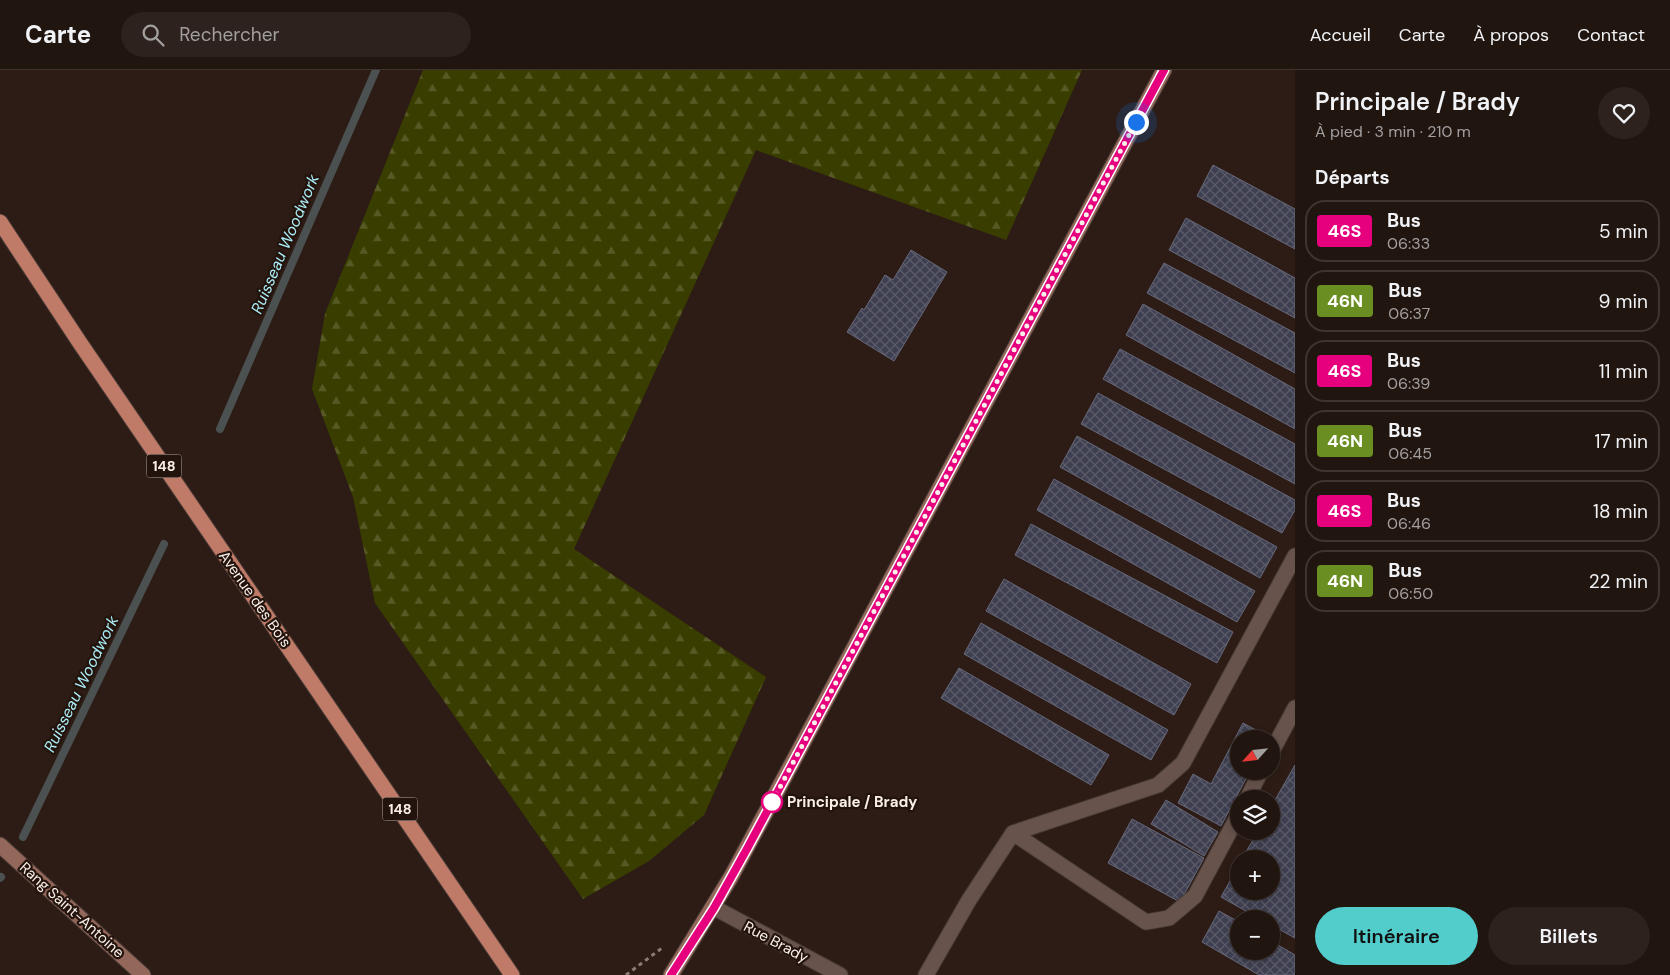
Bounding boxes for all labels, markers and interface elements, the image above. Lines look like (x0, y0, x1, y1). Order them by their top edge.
search box (121, 12, 471, 57)
text: Carte (25, 19, 91, 50)
icon: search (139, 21, 167, 49)
text: Rechercher (179, 22, 280, 47)
text: Accueil (1310, 23, 1371, 47)
text: Carte (1399, 23, 1445, 47)
text: À propos (1473, 23, 1549, 47)
text: Contact (1577, 23, 1645, 47)
text: Principale / Brady (1315, 86, 1520, 117)
button: heart (1598, 87, 1650, 139)
your location (1124, 110, 1149, 135)
text: À pied · 3 min · 210 m (1315, 121, 1471, 142)
text: Départs (1315, 165, 1390, 190)
water label: Ruisseau Woodwork (246, 170, 324, 317)
text: Bus (1387, 208, 1421, 233)
text: 46S (1328, 219, 1361, 243)
text: 5 min (1599, 219, 1648, 244)
text: 06:33 (1387, 233, 1430, 254)
text: Bus (1388, 278, 1422, 303)
text: 46N (1327, 289, 1363, 313)
text: 9 min (1599, 289, 1648, 314)
text: 06:37 (1388, 303, 1430, 324)
text: Bus (1387, 348, 1421, 373)
text: 46S (1328, 359, 1361, 383)
text: 11 min (1599, 359, 1648, 384)
text: 06:39 (1387, 373, 1430, 394)
text: Bus (1388, 418, 1422, 443)
text: 46N (1327, 429, 1363, 453)
text: 17 min (1594, 429, 1648, 454)
text: 06:45 (1388, 443, 1432, 464)
road number: 148 (146, 454, 182, 478)
text: Bus (1387, 488, 1421, 513)
text: 46S (1328, 499, 1361, 523)
text: 18 min (1593, 499, 1648, 524)
text: 06:46 (1387, 513, 1431, 534)
street label: Avenue des Bois (214, 547, 296, 651)
text: Bus (1388, 558, 1422, 583)
text: 46N (1327, 569, 1363, 593)
text: 22 min (1589, 569, 1648, 594)
text: 06:50 (1388, 583, 1433, 604)
water label: Ruisseau Woodwork (39, 611, 124, 756)
north arrow (1230, 730, 1280, 780)
map controls (1230, 730, 1280, 960)
button: layers (1230, 790, 1280, 840)
marker: Principale / Brady (761, 791, 783, 813)
place label: Principale / Brady (787, 792, 917, 812)
road number: 148 (382, 798, 418, 821)
button: + (1230, 850, 1280, 900)
street label: Rang Saint-Antoine (15, 858, 129, 962)
button: Itinéraire (1315, 907, 1478, 965)
button: Billets (1488, 907, 1650, 965)
button: − (1230, 910, 1280, 960)
street label: Rue Brady (740, 917, 812, 968)

